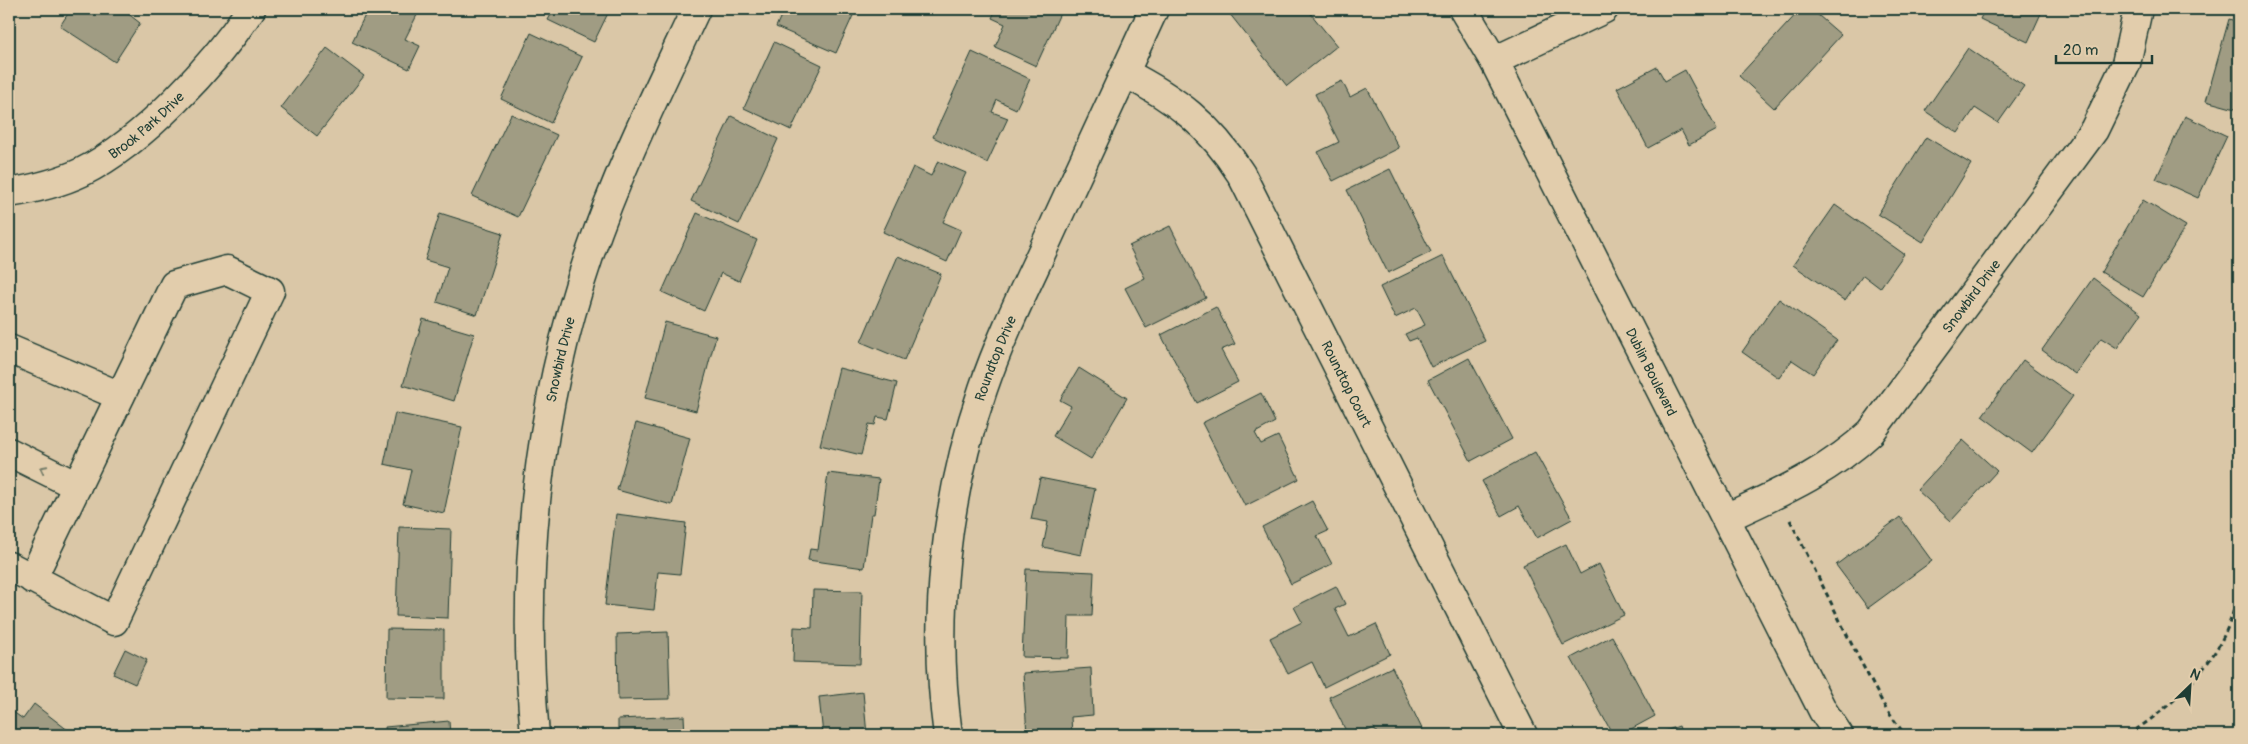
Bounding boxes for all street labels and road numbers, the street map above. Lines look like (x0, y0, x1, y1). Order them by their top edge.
street label: Brook Park Drive (106, 88, 188, 163)
street label: Snowbird Drive (1939, 256, 2004, 337)
street label: Roundtop Drive (972, 313, 1020, 403)
street label: Snowbird Drive (543, 315, 579, 404)
street label: Dublin Boulevard (1622, 325, 1680, 419)
street label: Roundtop Court (1317, 338, 1375, 431)

